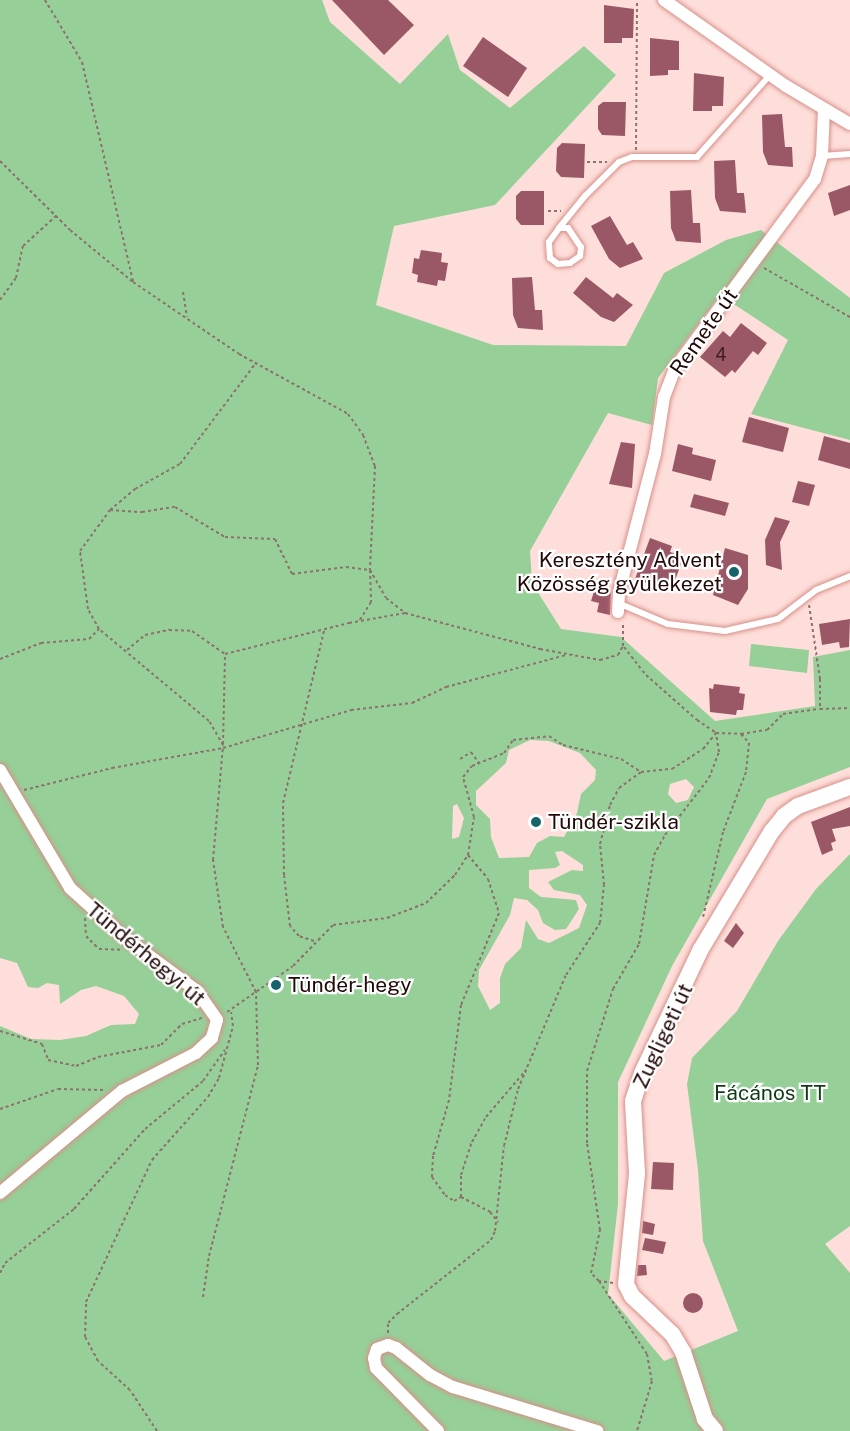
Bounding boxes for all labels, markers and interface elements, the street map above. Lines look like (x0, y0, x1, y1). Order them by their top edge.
street label: Remete út (665, 284, 743, 380)
house number: 4 (715, 344, 727, 366)
place label: Keresztény Advent Közösség gyülekezet (517, 547, 722, 597)
marker: Keresztény Advent Közösség gyülekezet (727, 565, 741, 579)
place label: Tündér-szikla (548, 809, 679, 835)
marker: Tündér-szikla (529, 815, 543, 829)
street label: Tündérhegyi út (81, 897, 211, 1011)
place label: Tündér-hegy (288, 972, 412, 998)
marker: Tündér-hegy (269, 978, 283, 992)
street label: Zugligeti út (628, 980, 698, 1092)
park label: Fácános TT (714, 1080, 826, 1106)

